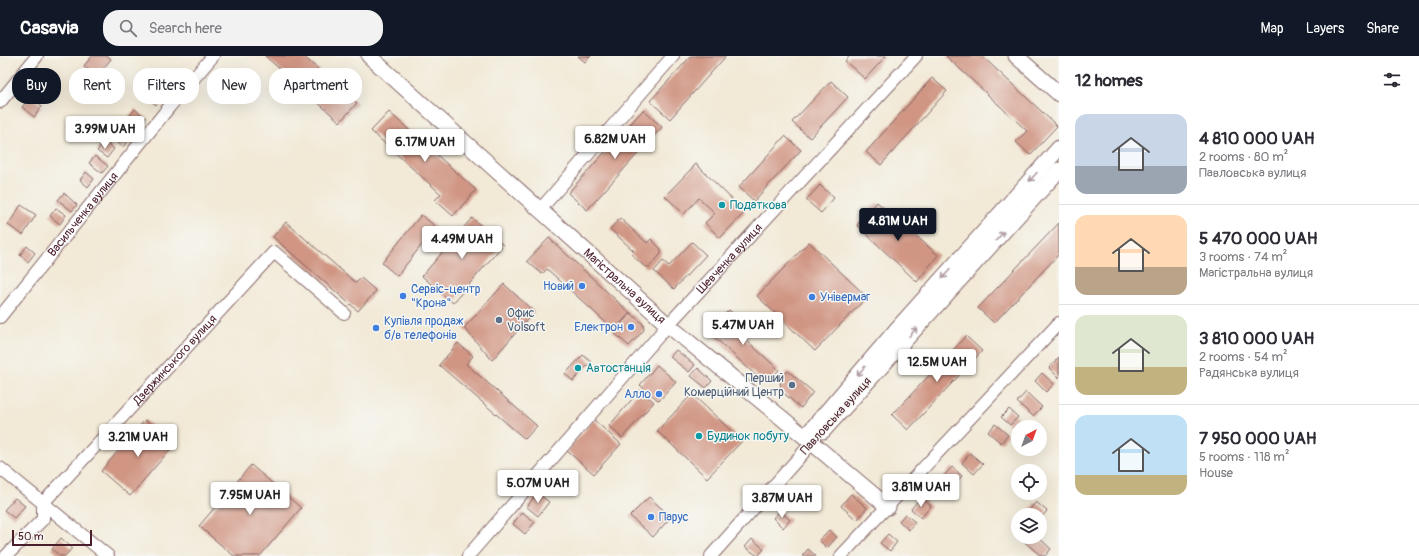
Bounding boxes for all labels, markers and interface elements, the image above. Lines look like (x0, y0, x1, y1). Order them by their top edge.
search box (103, 10, 383, 46)
text: Casavia (20, 16, 79, 40)
icon: search (117, 17, 139, 39)
text: Search here (149, 19, 222, 38)
text: Map (1261, 20, 1284, 37)
text: Layers (1306, 20, 1344, 37)
text: Share (1366, 20, 1399, 37)
chip: Buy (12, 68, 61, 104)
chip: Rent (69, 68, 125, 104)
chip: Filters (133, 68, 199, 104)
chip: New (207, 68, 261, 104)
chip: Apartment (269, 68, 362, 104)
icon: filters (1381, 69, 1403, 91)
text: 12 homes (1075, 70, 1143, 91)
pin: 3.99M UAH (59, 116, 151, 150)
text: 3.99M UAH (75, 121, 135, 137)
pin: 6.82M UAH (569, 126, 661, 160)
text: 4 810 000 UAH (1199, 128, 1315, 149)
pin: 6.17M UAH (379, 129, 471, 163)
icon: home (1107, 130, 1155, 178)
text: 6.82M UAH (584, 131, 646, 147)
text: 6.17M UAH (395, 134, 455, 150)
text: 2 rooms · 80 m² (1199, 149, 1288, 165)
text: Павловська вулиця (1199, 165, 1306, 181)
street label: Васильченка вулиця (44, 169, 121, 259)
one-way arrow (1029, 171, 1038, 181)
place label: Податкова (730, 198, 787, 213)
marker: Податкова (717, 200, 727, 210)
pin: 4.81M UAH (852, 208, 944, 242)
text: 4.81M UAH (868, 213, 928, 229)
street label: Шевченка вулиця (693, 220, 766, 297)
pin: 4.49M UAH (416, 226, 508, 260)
text: 5 470 000 UAH (1199, 228, 1318, 249)
text: 4.49M UAH (431, 231, 493, 247)
one-way arrow (995, 231, 1004, 241)
icon: home (1107, 231, 1155, 279)
street label: Магістральна вулиця (580, 245, 669, 327)
text: 3 rooms · 74 m² (1199, 249, 1287, 265)
text: Магістральна вулиця (1199, 265, 1313, 281)
one-way arrow (942, 268, 951, 279)
place label: Новий (543, 279, 574, 294)
marker: Новий (577, 281, 587, 291)
place label: Сервіс-центр "Крона" (411, 282, 481, 311)
place label: Універмаг (820, 290, 870, 305)
marker: Сервіс-центр "Крона" (398, 291, 408, 301)
marker: Універмаг (807, 292, 817, 302)
place label: Офис Volsoft (507, 306, 545, 335)
street label: Дзержинського вулиця (129, 311, 220, 409)
pin: 5.47M UAH (697, 312, 789, 346)
place label: Купівля продаж б/в телефонів (384, 314, 464, 343)
marker: Офис Volsoft (494, 315, 504, 325)
text: 5.47M UAH (712, 317, 774, 333)
place label: Електрон (574, 320, 623, 335)
marker: Електрон (626, 322, 636, 332)
marker: Купівля продаж б/в телефонів (371, 323, 381, 333)
one-way arrow (908, 327, 917, 337)
text: 3 810 000 UAH (1199, 328, 1314, 349)
icon: home (1107, 331, 1155, 379)
pin: 12.5M UAH (891, 349, 983, 383)
text: 2 rooms · 54 m² (1199, 349, 1287, 365)
text: 12.5M UAH (907, 354, 967, 370)
place label: Автостанція (586, 361, 651, 376)
marker: Автостанція (573, 363, 583, 373)
text: Радянська вулиця (1199, 365, 1299, 381)
one-way arrow (856, 366, 865, 377)
place label: Перший Комерційний Центр (684, 371, 784, 400)
street label: Павловська вулиця (797, 374, 875, 458)
marker: Перший Комерційний Центр (787, 380, 797, 390)
place label: Алло (624, 387, 652, 402)
marker: Алло (654, 389, 664, 399)
north arrow (1011, 420, 1047, 456)
map controls (1011, 420, 1047, 544)
pin: 3.21M UAH (92, 424, 184, 458)
text: 7 950 000 UAH (1199, 428, 1317, 449)
text: 3.21M UAH (108, 429, 168, 445)
place label: Будинок побуту (707, 429, 789, 444)
marker: Будинок побуту (694, 431, 704, 441)
icon: home (1107, 431, 1155, 479)
text: 5 rooms · 118 m² (1199, 449, 1289, 465)
button: locate (1011, 464, 1047, 500)
text: House (1199, 465, 1233, 481)
pin: 5.07M UAH (492, 470, 584, 504)
pin: 3.81M UAH (875, 474, 967, 508)
text: 5.07M UAH (506, 475, 570, 491)
text: 3.81M UAH (891, 479, 951, 495)
pin: 7.95M UAH (204, 482, 296, 516)
pin: 3.87M UAH (736, 485, 828, 519)
text: 7.95M UAH (220, 487, 280, 503)
text: 3.87M UAH (752, 490, 812, 506)
button: layers (1011, 508, 1047, 544)
place label: Парус (659, 510, 689, 525)
marker: Парус (646, 512, 656, 522)
scale bar (12, 528, 92, 547)
text: 50 m (18, 530, 44, 543)

